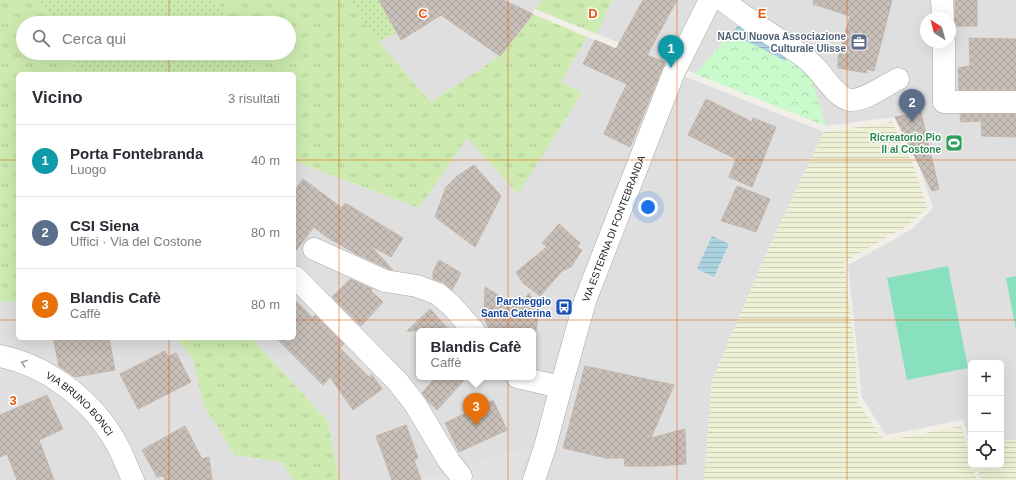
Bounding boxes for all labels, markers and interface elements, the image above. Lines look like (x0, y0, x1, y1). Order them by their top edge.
text: C (418, 6, 428, 21)
text: D (588, 6, 598, 21)
text: E (758, 6, 767, 21)
north arrow (920, 12, 956, 48)
search box (16, 16, 296, 60)
icon: search (30, 27, 52, 49)
text: Cerca qui (62, 30, 126, 47)
place label: NACU Nuova Associazione Culturale Ulisse (717, 31, 846, 54)
office icon: NACU Nuova Associazione Culturale Ulisse (849, 32, 869, 52)
pin: 1 (658, 35, 684, 68)
text: Vicino (32, 88, 83, 107)
pin: 2 (899, 89, 925, 122)
text: 3 risultati (228, 91, 280, 106)
place label: Ricreatorio Pio II al Costone (870, 132, 941, 155)
sports icon: Ricreatorio Pio II al Costone (944, 133, 964, 153)
text: Porta Fontebranda (70, 145, 203, 162)
text: 1 (41, 153, 49, 168)
text: 40 m (251, 153, 280, 168)
street label: VIA ESTERNA DI FONTEBRANDA (580, 154, 647, 303)
text: Luogo (70, 162, 106, 177)
your location (638, 197, 658, 217)
text: CSI Siena (70, 217, 139, 234)
text: 2 (41, 225, 49, 240)
text: 80 m (251, 225, 280, 240)
text: Uffici · Via del Costone (70, 234, 202, 249)
text: Blandis Cafè (70, 289, 161, 306)
place label: Parcheggio Santa Caterina (481, 296, 551, 319)
text: 3 (41, 297, 49, 312)
text: 80 m (251, 297, 280, 312)
bus stop icon: Parcheggio Santa Caterina (554, 297, 574, 317)
text: Caffè (70, 306, 101, 321)
popup (416, 328, 536, 380)
text: Blandis Cafè (431, 338, 521, 355)
text: Caffè (431, 355, 461, 370)
one-way arrow (20, 359, 27, 367)
map controls (968, 360, 1004, 468)
button: + (968, 360, 1004, 396)
street label: VIA BRUNO BONCI (44, 370, 115, 438)
text: 3 (9, 393, 17, 408)
pin: 3 (463, 393, 489, 426)
button: − (968, 396, 1004, 432)
button: locate (968, 432, 1004, 468)

